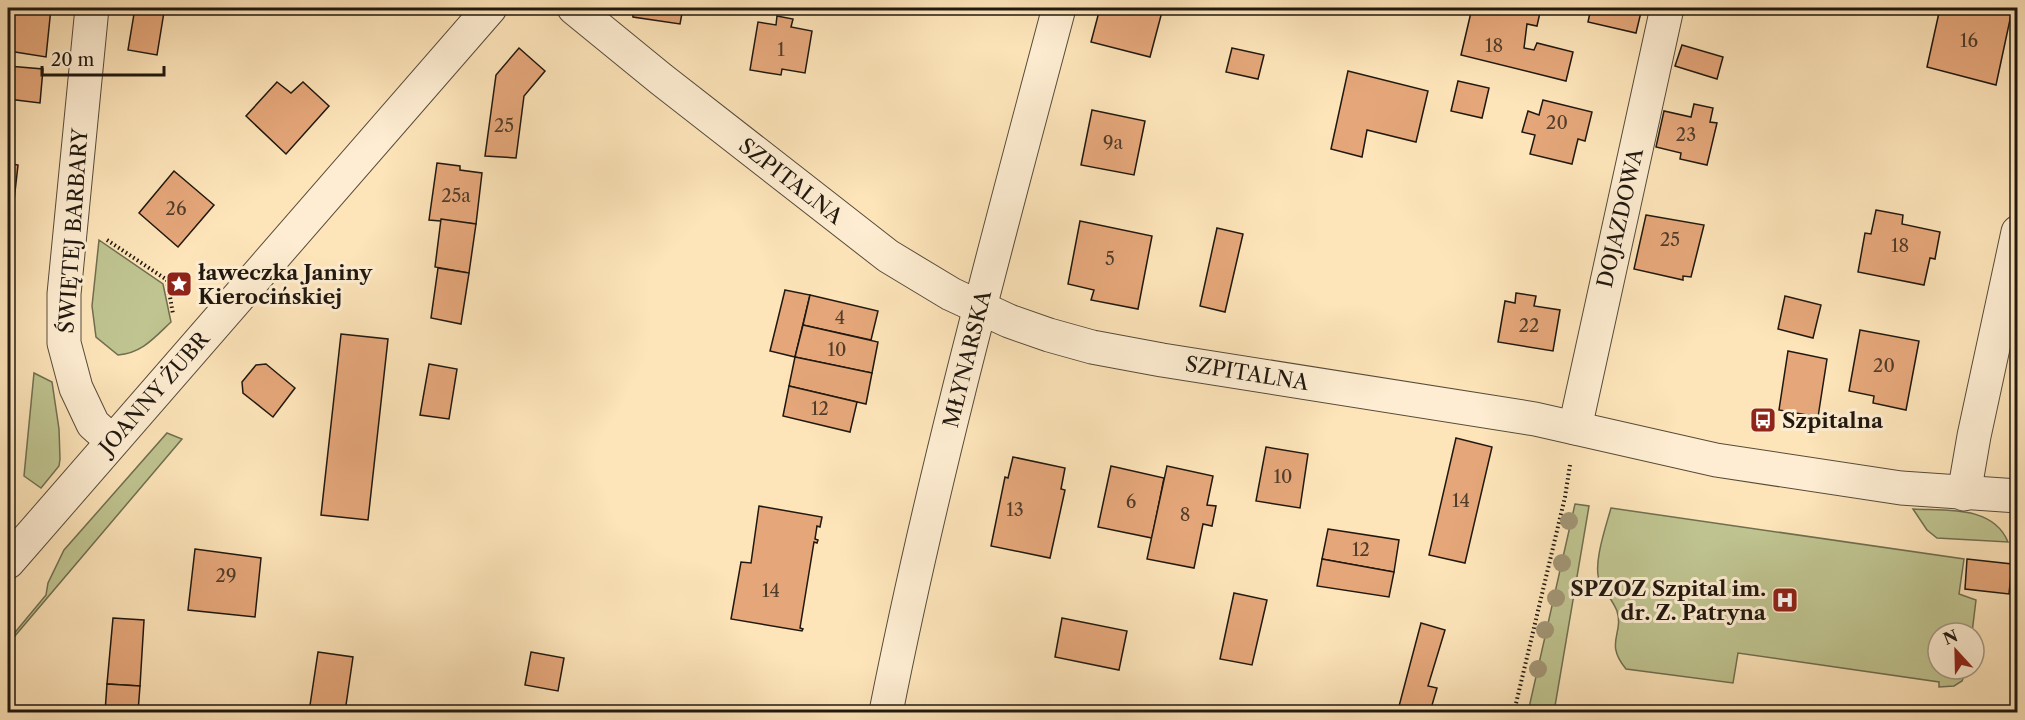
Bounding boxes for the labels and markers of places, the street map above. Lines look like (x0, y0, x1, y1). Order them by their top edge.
place label: ławeczka Janiny Kierocińskiej (198, 260, 373, 309)
place icon: ławeczka Janiny Kierocińskiej (164, 269, 194, 299)
bus stop icon: Szpitalna (1748, 405, 1778, 435)
place label: Szpitalna (1782, 408, 1884, 433)
place label: SPZOZ Szpital im. dr. Z. Patryna (1570, 576, 1767, 625)
hospital icon: SPZOZ Szpital im. dr. Z. Patryna (1770, 585, 1800, 615)

